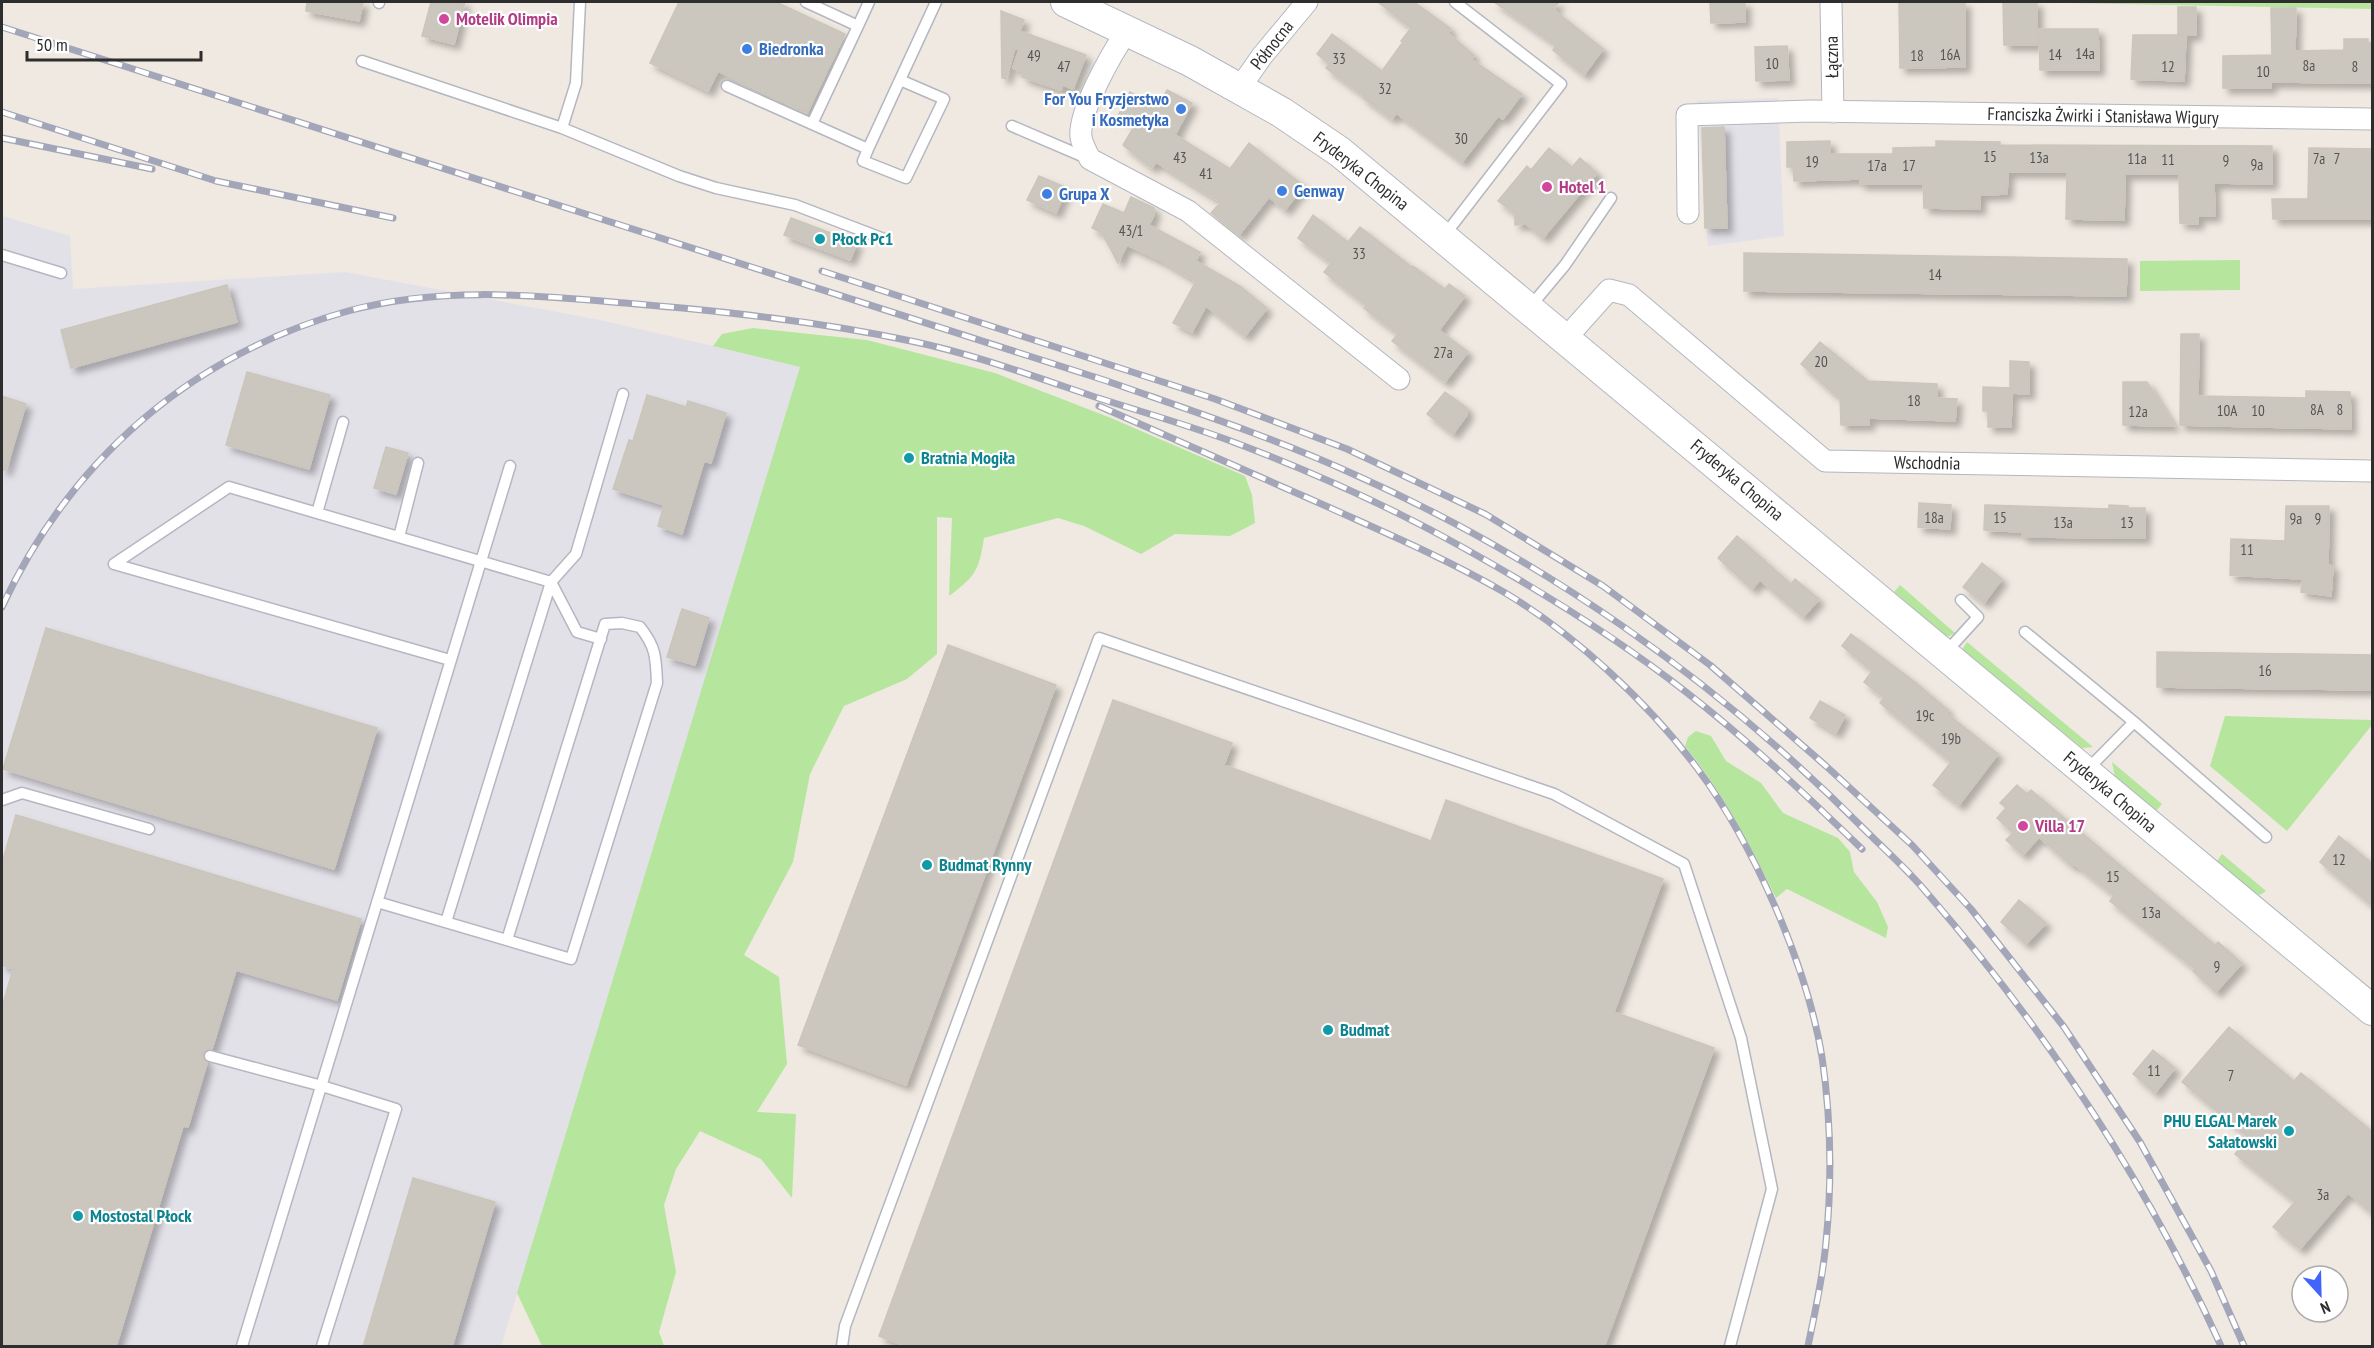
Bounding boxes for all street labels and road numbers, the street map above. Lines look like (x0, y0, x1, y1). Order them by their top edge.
street label: Północna (1245, 15, 1298, 74)
street label: Łączna (1820, 36, 1843, 78)
street label: Franciszka Żwirki i Stanisława Wigury (1987, 102, 2219, 129)
street label: Fryderyka Chopina (1309, 126, 1414, 215)
street label: Fryderyka Chopina (1686, 434, 1789, 525)
street label: Wschodnia (1894, 450, 1960, 475)
street label: Fryderyka Chopina (2059, 746, 2162, 837)

